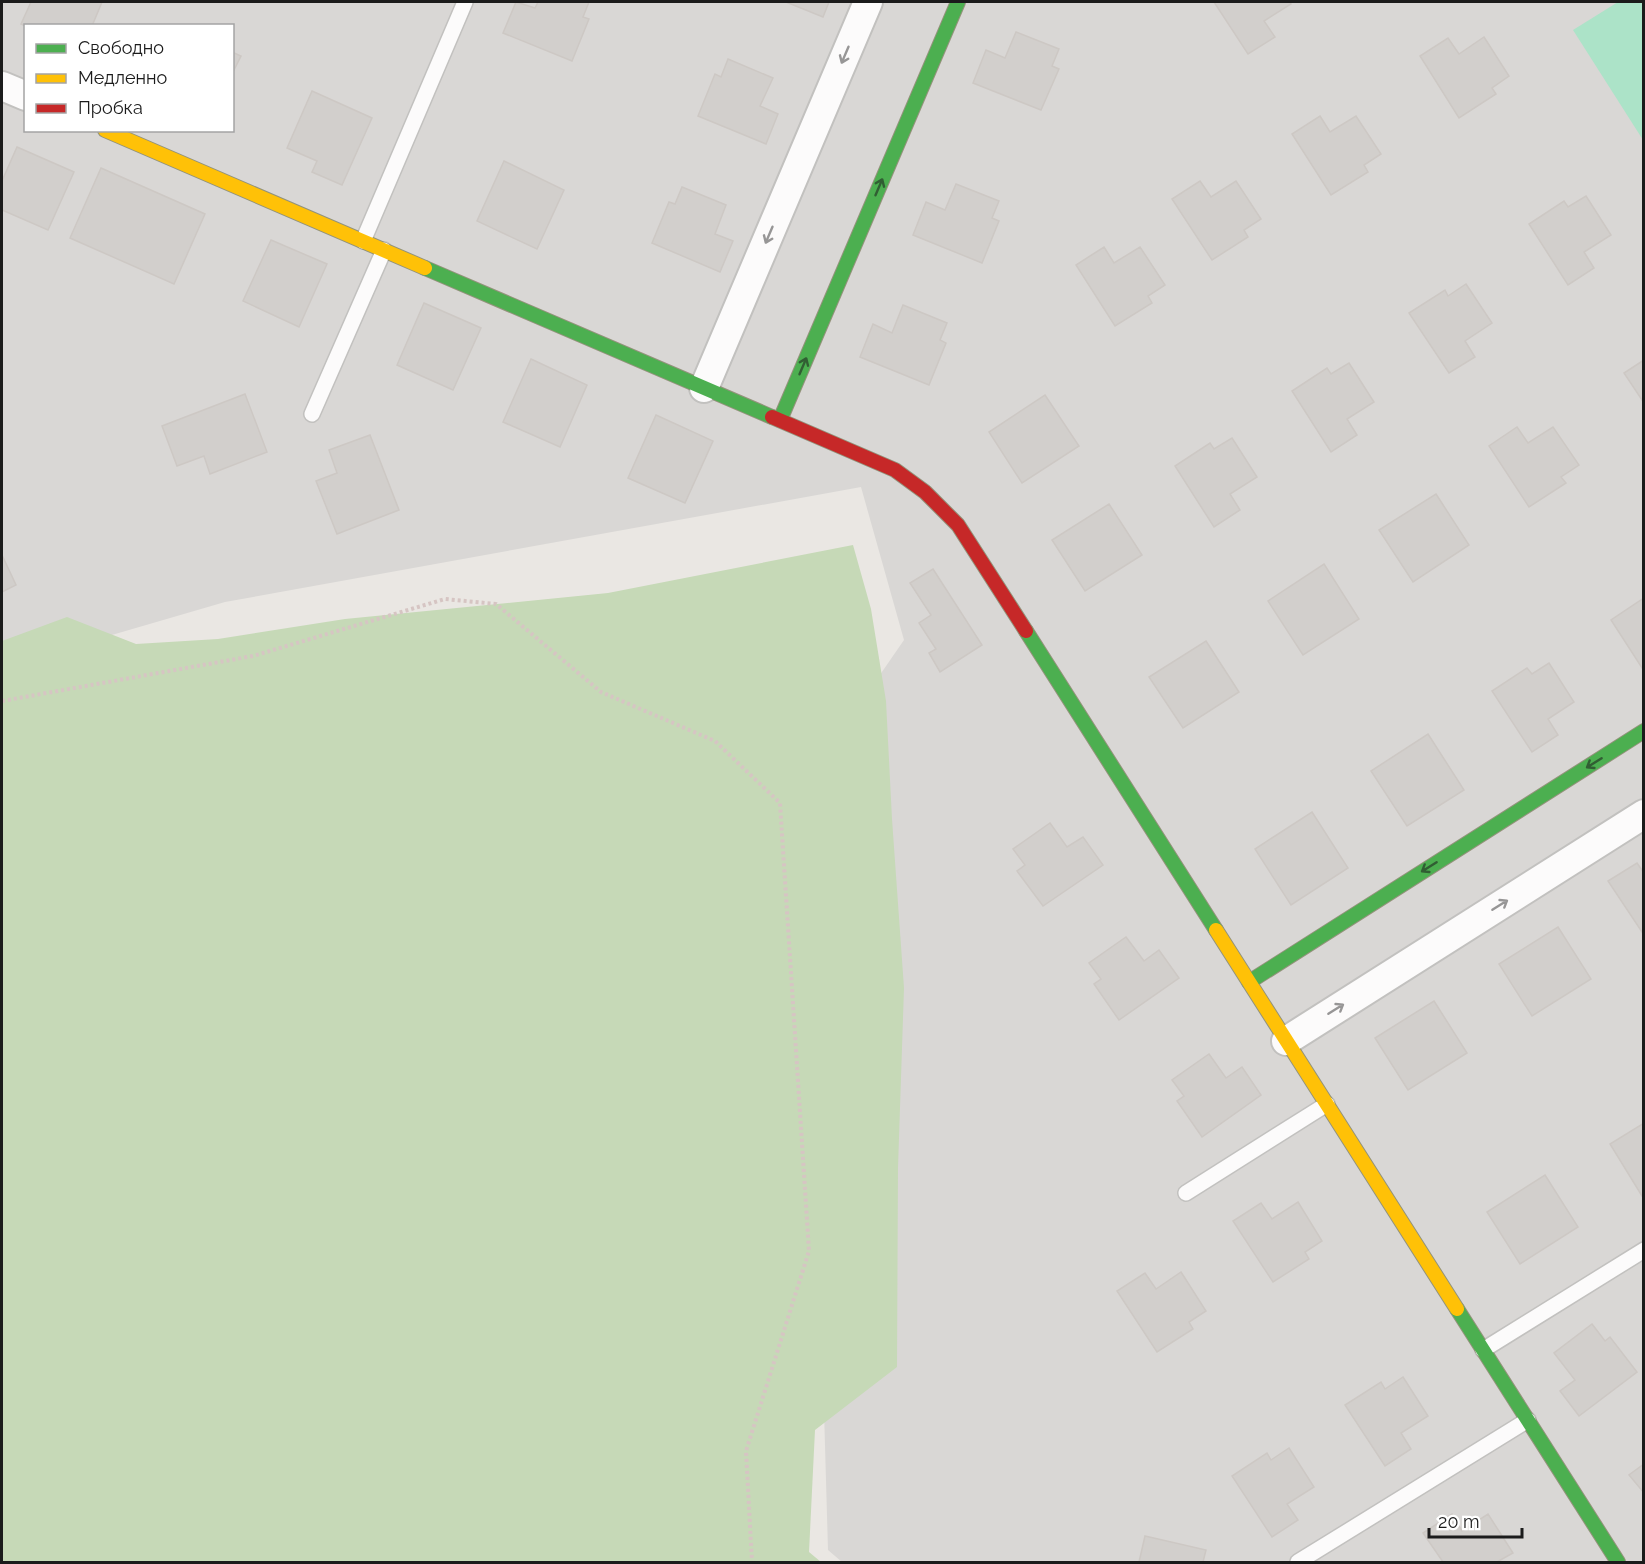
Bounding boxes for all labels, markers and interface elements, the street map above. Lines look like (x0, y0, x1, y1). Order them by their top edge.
legend (24, 24, 234, 132)
text: Свободно (78, 37, 164, 58)
one-way arrow (839, 46, 851, 64)
text: Медленно (78, 67, 167, 88)
text: Пробка (78, 97, 143, 118)
one-way arrow (875, 178, 886, 196)
one-way arrow (763, 225, 774, 243)
one-way arrow (798, 358, 809, 376)
one-way arrow (1586, 757, 1603, 769)
one-way arrow (1422, 861, 1438, 873)
one-way arrow (1492, 899, 1508, 911)
one-way arrow (1327, 1003, 1344, 1015)
scale bar (1429, 1501, 1522, 1539)
text: 20 m (1438, 1511, 1480, 1532)

